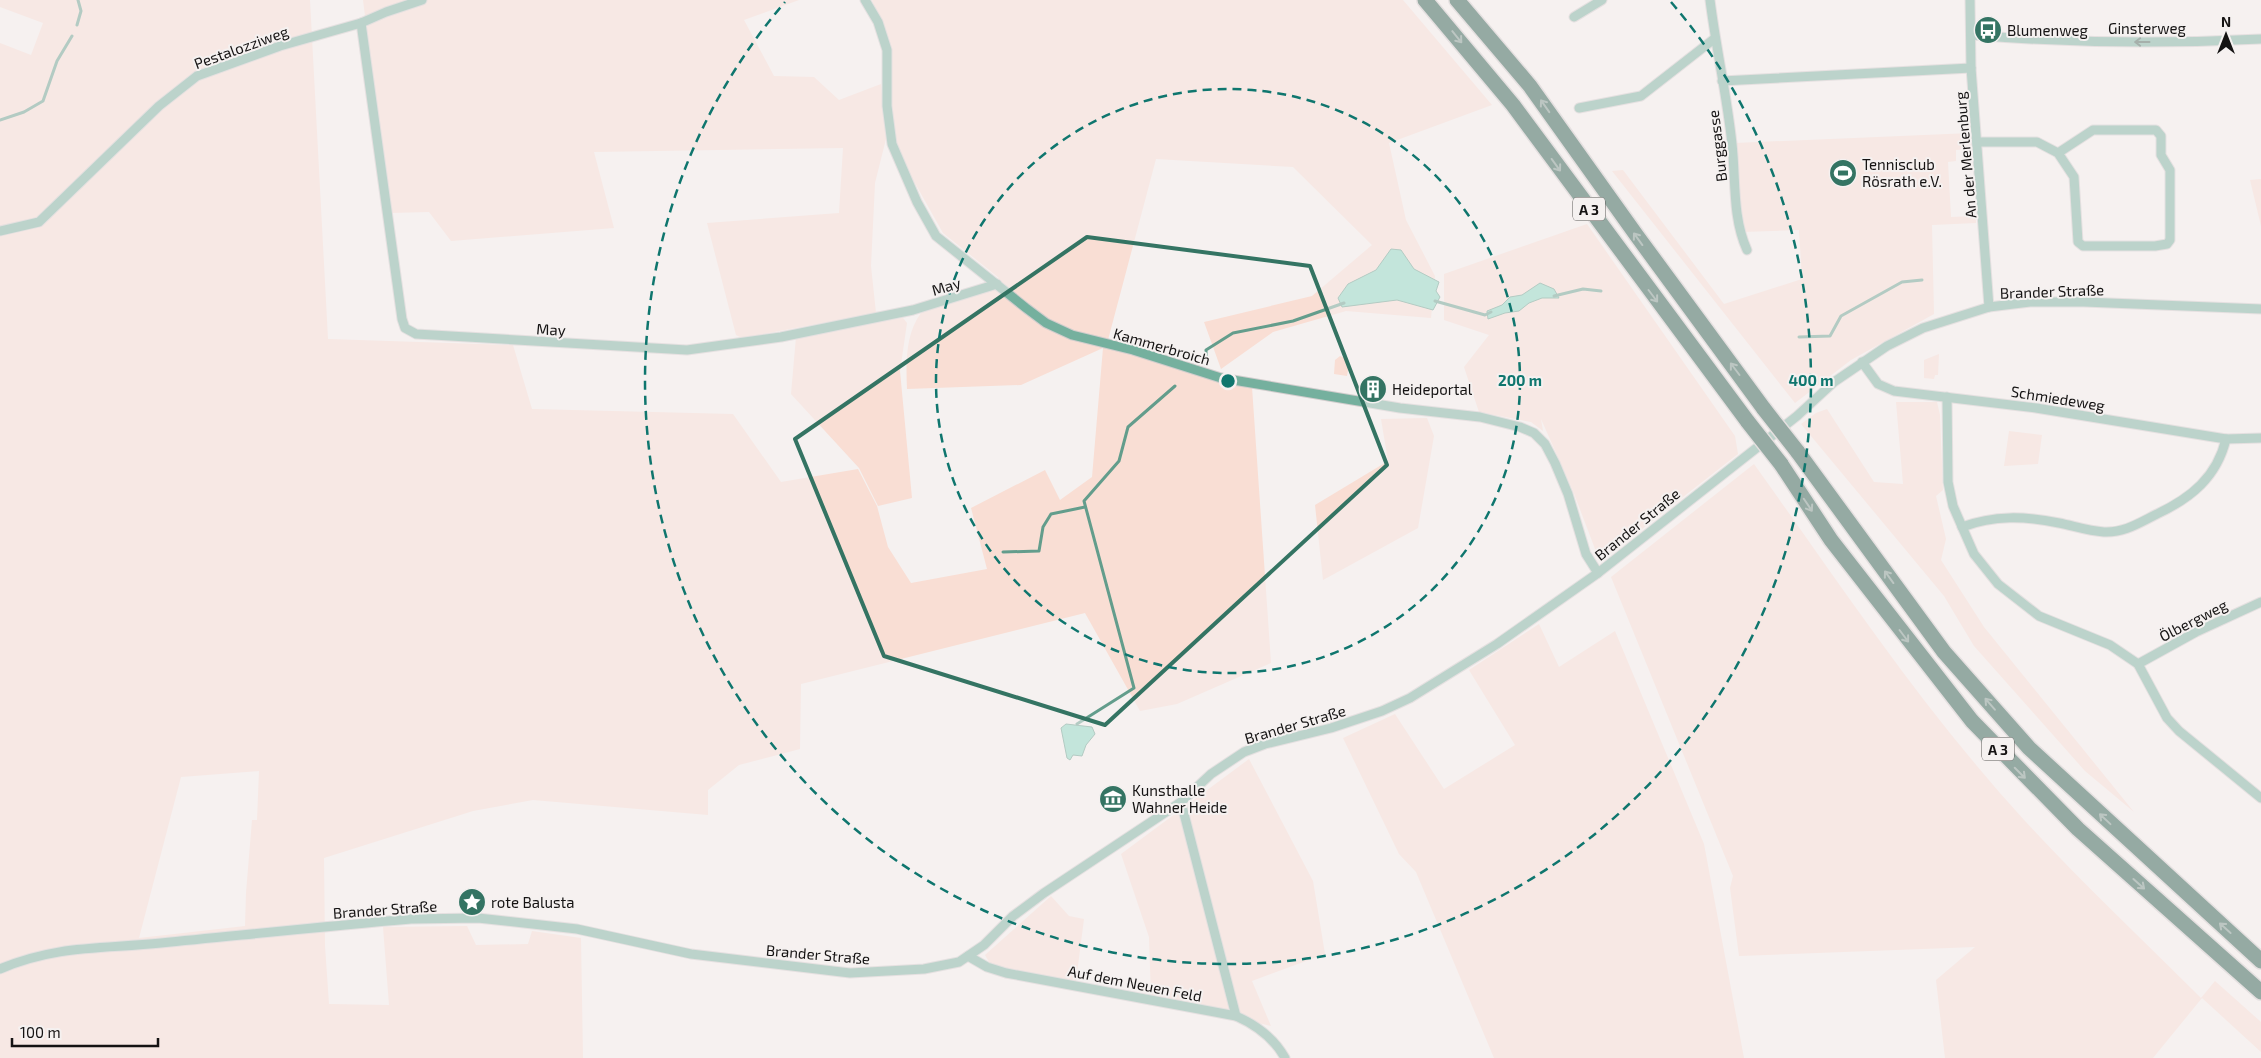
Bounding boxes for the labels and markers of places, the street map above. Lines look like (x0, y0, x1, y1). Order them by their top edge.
bus stop icon: Blumenweg (1973, 15, 2003, 45)
place label: Blumenweg (2007, 21, 2089, 39)
place label: Tennisclub Rösrath e.V. (1862, 155, 1942, 190)
sports icon: Tennisclub Rösrath e.V. (1828, 158, 1858, 188)
centre of rings (1219, 372, 1237, 390)
building icon: Heideportal (1358, 374, 1388, 404)
place label: Heideportal (1392, 380, 1473, 398)
place label: Kunsthalle Wahner Heide (1132, 781, 1227, 816)
museum icon: Kunsthalle Wahner Heide (1098, 784, 1128, 814)
place icon: rote Balusta (457, 887, 487, 917)
place label: rote Balusta (491, 893, 575, 911)

